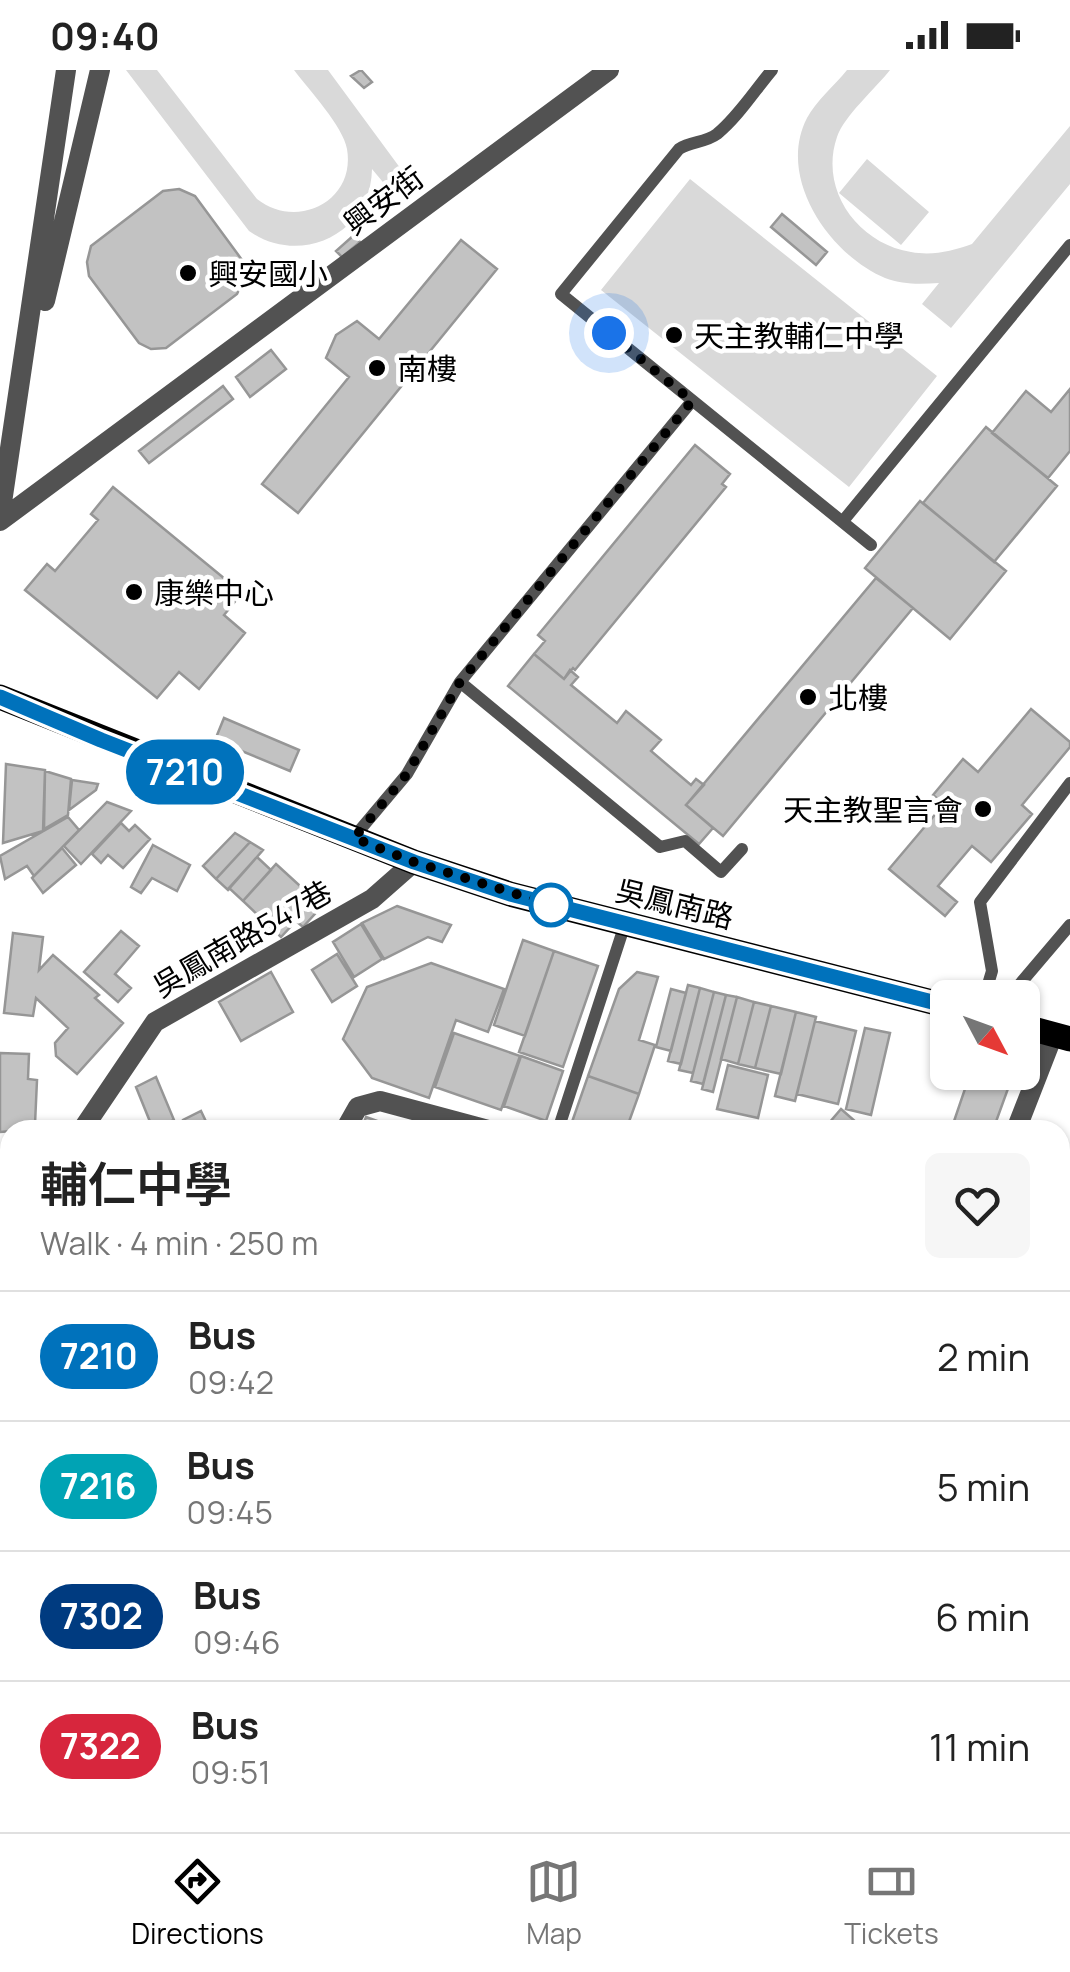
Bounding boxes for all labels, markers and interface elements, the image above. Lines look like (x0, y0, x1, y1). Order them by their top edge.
text: 09:40 (50, 9, 160, 61)
street label: 興安街 (335, 157, 431, 243)
place label: 興安國小 (208, 253, 328, 294)
marker: 興安國小 (177, 262, 199, 284)
your location (584, 308, 634, 358)
place label: 天主教輔仁中學 (694, 315, 904, 356)
marker: 天主教輔仁中學 (663, 324, 685, 346)
place label: 南樓 (397, 348, 457, 389)
marker: 南樓 (366, 357, 388, 379)
place label: 康樂中心 (154, 572, 274, 613)
marker: 康樂中心 (123, 581, 145, 603)
place label: 北樓 (828, 677, 888, 718)
marker: 北樓 (797, 686, 819, 708)
line badge: 7210 (115, 740, 255, 804)
text: 7210 (146, 748, 224, 796)
place label: 天主教聖言會 (783, 789, 963, 830)
marker: 天主教聖言會 (972, 798, 994, 820)
street label: 吳鳳南路 (612, 869, 738, 937)
street label: 吳鳳南路547巷 (145, 870, 339, 1006)
unlabelled marker (530, 884, 572, 926)
north arrow (930, 980, 1040, 1090)
map controls (930, 980, 1040, 1090)
text: 輔仁中學 (40, 1151, 232, 1216)
button: heart (925, 1153, 1030, 1258)
text: Walk · 4 min · 250 m (40, 1221, 318, 1265)
text: Bus (188, 1308, 256, 1360)
text: 2 min (937, 1330, 1030, 1382)
text: 7210 (60, 1332, 138, 1380)
text: 09:42 (188, 1360, 274, 1404)
text: Bus (187, 1438, 255, 1490)
text: 5 min (937, 1460, 1030, 1512)
text: 7216 (60, 1462, 137, 1510)
text: 09:45 (187, 1490, 273, 1534)
text: Bus (193, 1568, 261, 1620)
text: 6 min (935, 1590, 1030, 1642)
text: 7302 (60, 1592, 143, 1640)
text: 09:46 (193, 1620, 281, 1664)
text: Bus (191, 1698, 259, 1750)
text: 11 min (929, 1720, 1030, 1772)
text: 7322 (60, 1722, 141, 1770)
text: 09:51 (191, 1750, 271, 1794)
tab: Directions (131, 1854, 264, 1952)
tab: Map (526, 1854, 582, 1952)
tab: Tickets (844, 1854, 939, 1952)

